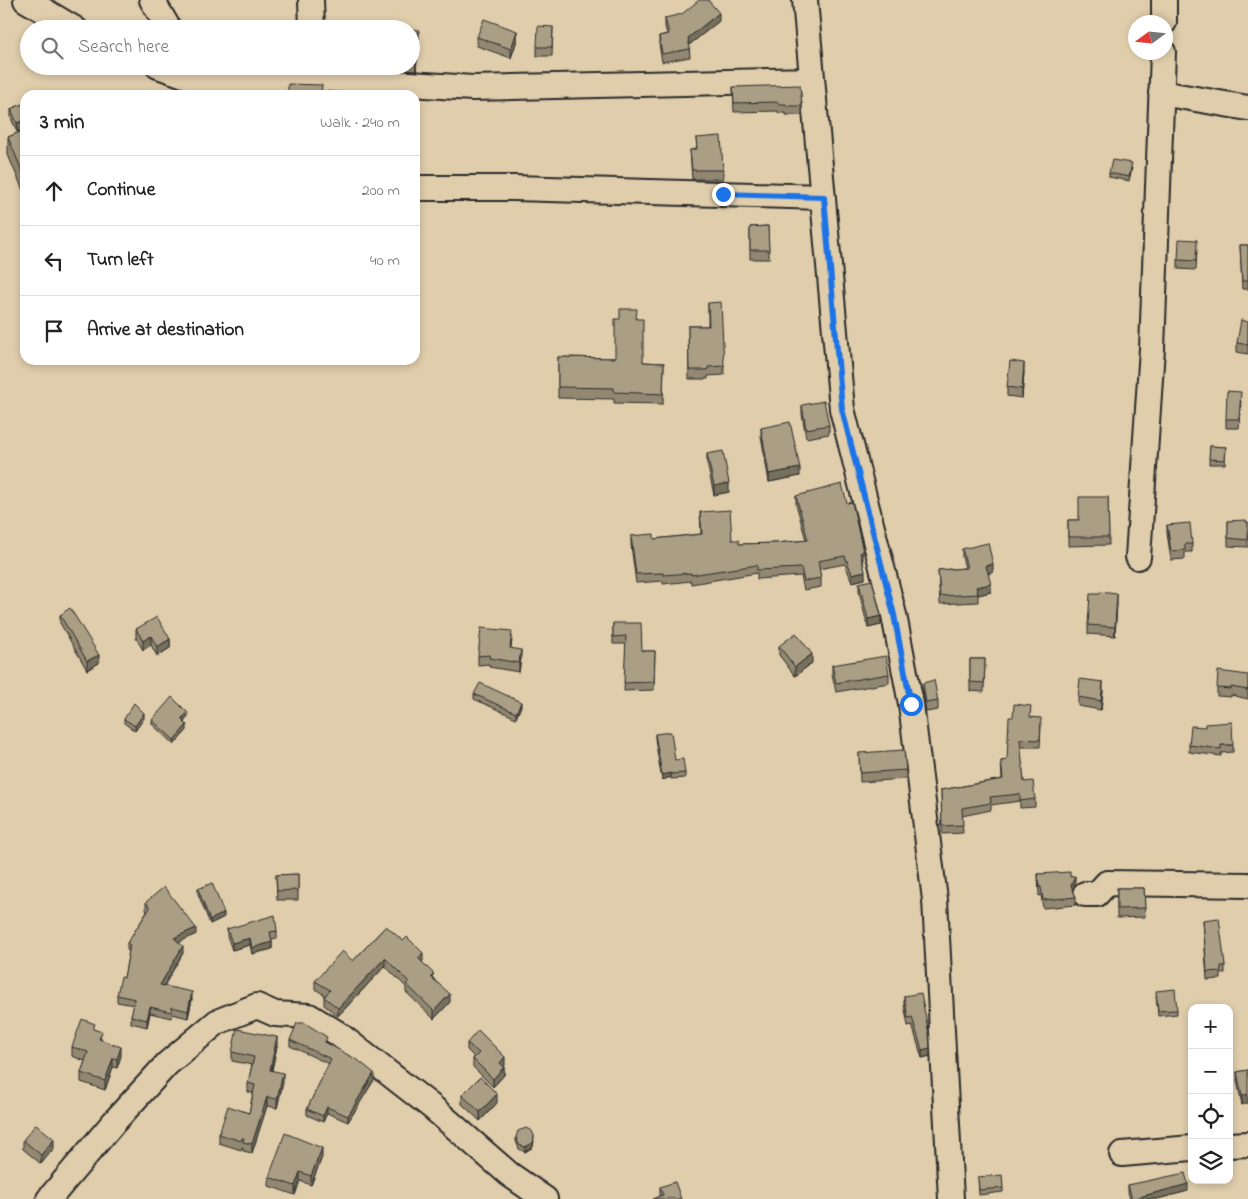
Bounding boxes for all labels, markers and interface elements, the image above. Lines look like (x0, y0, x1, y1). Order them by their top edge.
north arrow (1128, 15, 1173, 60)
search box (20, 20, 420, 75)
icon: search (38, 34, 66, 62)
text: Search here (78, 34, 169, 61)
text: 3 min (40, 108, 84, 138)
text: Walk · 240 m (320, 111, 400, 135)
icon: ahead (40, 177, 68, 205)
text: Continue (87, 177, 155, 204)
text: 200 m (362, 179, 400, 203)
route end (712, 183, 735, 206)
icon: left (40, 247, 68, 275)
text: Turn left (87, 247, 154, 274)
text: 40 m (370, 249, 400, 273)
icon: arrive (40, 317, 68, 345)
text: Arrive at destination (87, 317, 244, 344)
route start (900, 693, 923, 716)
map controls (1188, 1004, 1233, 1184)
button: + (1188, 1004, 1233, 1049)
button: − (1188, 1049, 1233, 1094)
button: locate (1188, 1094, 1233, 1139)
button: layers (1188, 1139, 1233, 1184)

